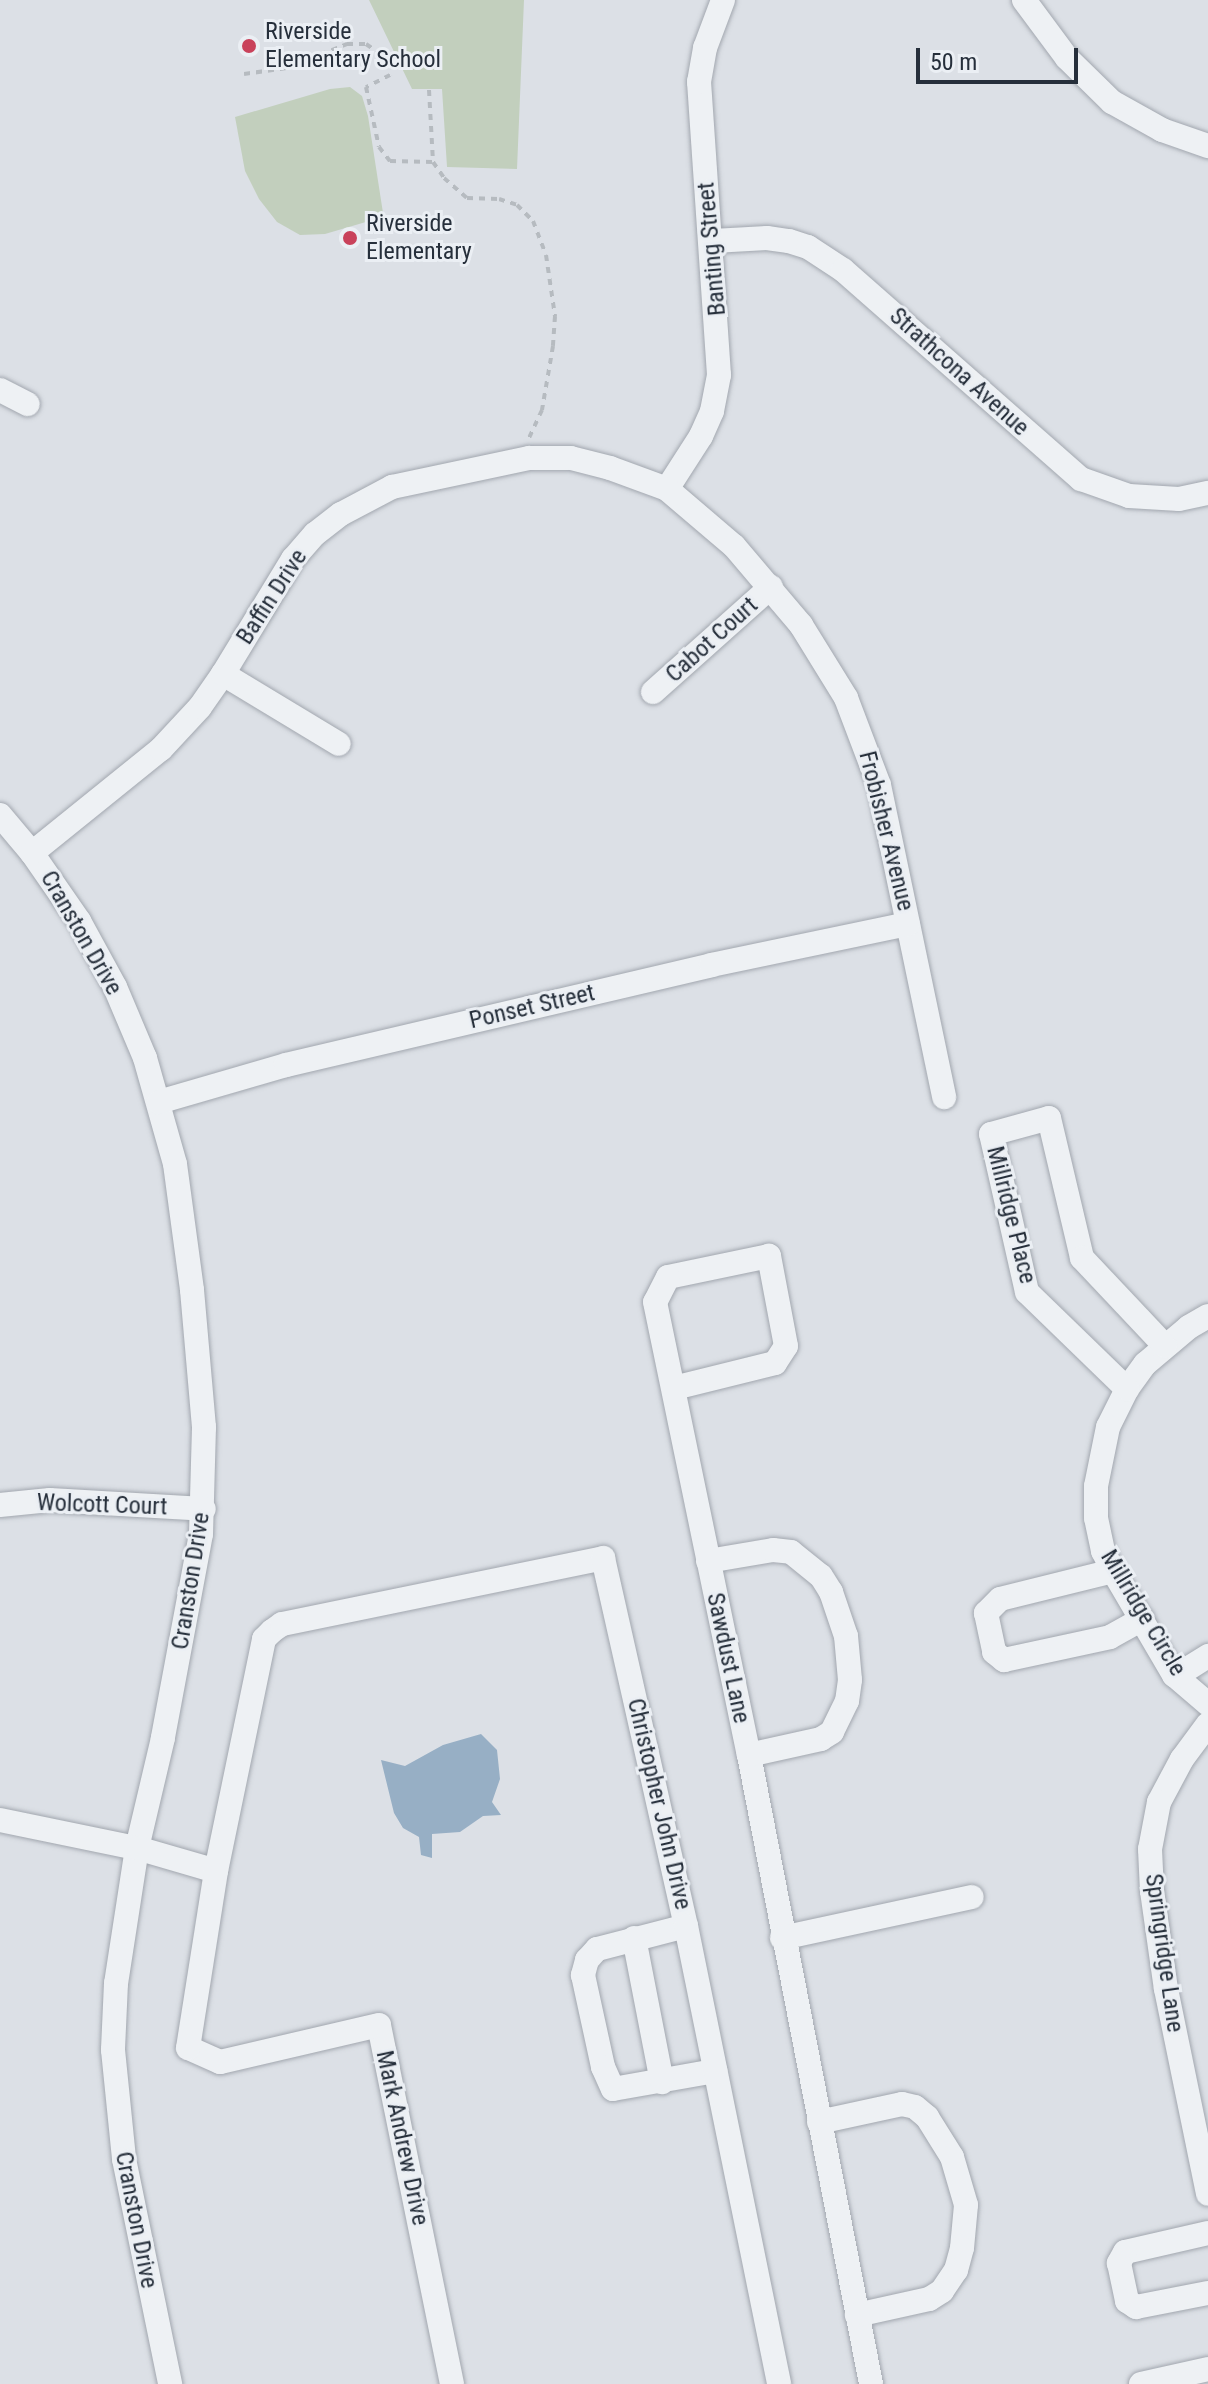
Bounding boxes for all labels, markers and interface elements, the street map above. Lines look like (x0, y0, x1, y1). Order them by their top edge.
place label: Riverside Elementary School (265, 18, 441, 74)
scale bar (920, 32, 1082, 82)
marker: Riverside Elementary School (240, 37, 258, 55)
text: 50 m (930, 48, 977, 76)
street label: Banting Street (692, 181, 732, 317)
place label: Riverside Elementary (366, 210, 472, 266)
marker: Riverside Elementary (341, 229, 359, 247)
street label: Strathcona Avenue (883, 302, 1035, 442)
street label: Baffin Drive (231, 544, 313, 650)
street label: Cabot Court (660, 591, 764, 689)
street label: Frobisher Avenue (852, 748, 920, 914)
street label: Cranston Drive (34, 866, 128, 1000)
street label: Ponset Street (466, 979, 598, 1035)
street label: Millridge Place (980, 1143, 1042, 1287)
street label: Wolcott Court (36, 1488, 168, 1522)
street label: Cranston Drive (166, 1510, 216, 1652)
street label: Millridge Circle (1094, 1545, 1192, 1681)
street label: Sawdust Lane (700, 1590, 756, 1726)
street label: Christopher John Drive (621, 1696, 697, 1912)
street label: Springridge Lane (1139, 1872, 1189, 2034)
street label: Mark Andrew Drive (369, 2048, 435, 2228)
street label: Cranston Drive (109, 2149, 163, 2291)

